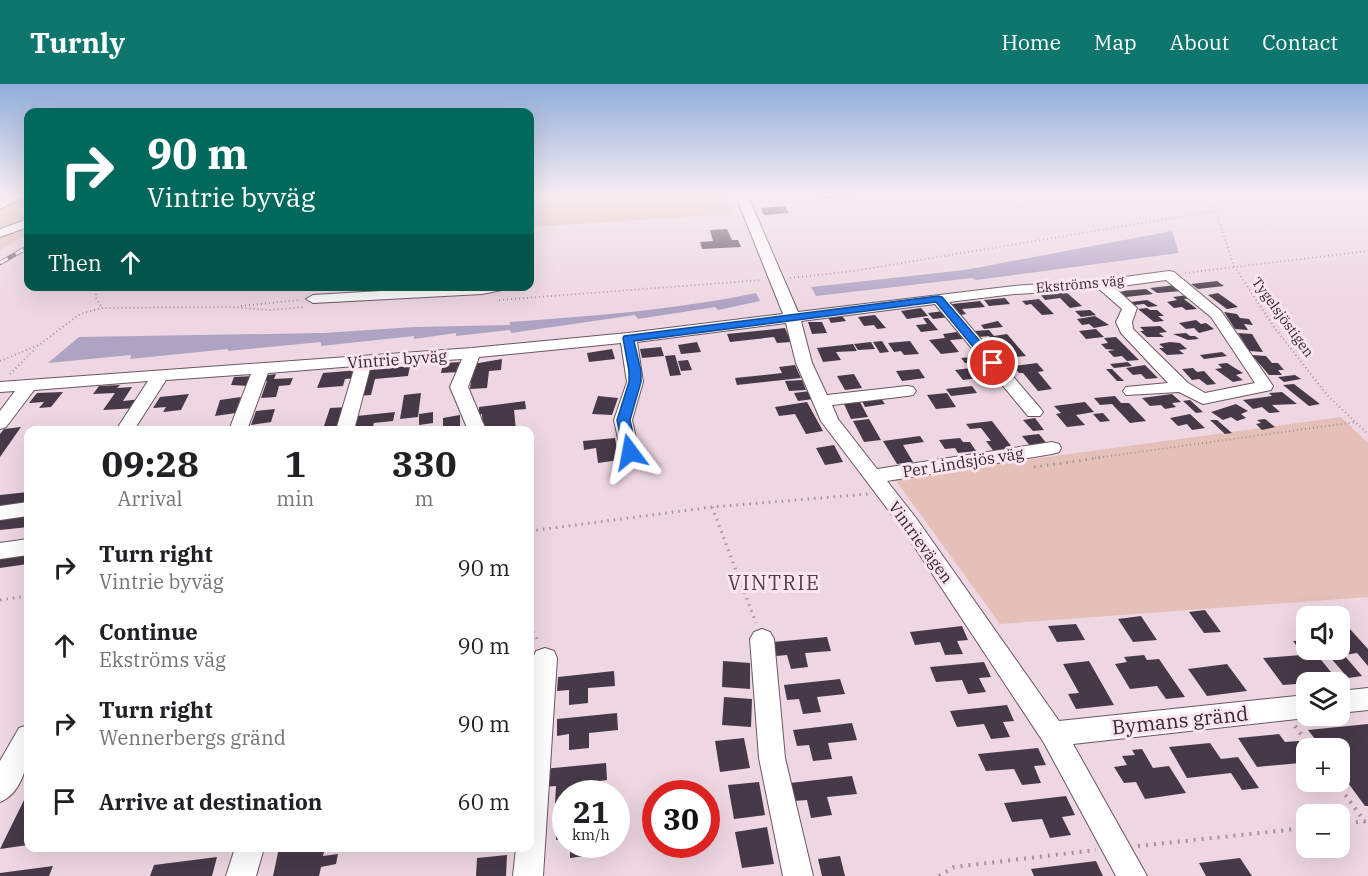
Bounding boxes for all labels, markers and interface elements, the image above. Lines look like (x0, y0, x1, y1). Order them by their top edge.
text: Turnly (30, 24, 125, 61)
text: Home (1001, 28, 1061, 56)
text: Map (1094, 28, 1137, 56)
text: About (1170, 28, 1229, 56)
text: Contact (1262, 28, 1338, 56)
text: 90 m (147, 126, 248, 181)
icon: right (48, 132, 126, 210)
text: Vintrie byväg (147, 179, 315, 214)
icon: ahead (114, 246, 147, 279)
text: Then (48, 248, 102, 277)
street label: Ekströms väg (1035, 271, 1125, 297)
street label: Tygelsjöstigen (1248, 273, 1318, 361)
pin (967, 337, 1018, 388)
street label: Vintrie byväg (347, 346, 448, 372)
icon: arrive (976, 346, 1009, 379)
position arrow (598, 420, 662, 484)
text: 09:28 (101, 440, 199, 487)
text: 1 (284, 440, 306, 487)
text: 330 (392, 440, 457, 487)
street label: Per Lindsjös väg (901, 442, 1025, 481)
text: Arrival (118, 485, 183, 512)
text: min (276, 485, 314, 512)
text: m (415, 485, 434, 512)
street label: Vintrievägen (885, 497, 957, 587)
text: Turn right (99, 539, 213, 568)
icon: right (48, 551, 81, 584)
text: 90 m (458, 553, 510, 582)
text: Vintrie byväg (99, 568, 224, 595)
district label: VINTRIE (728, 569, 820, 596)
map controls (1296, 606, 1350, 858)
button: sound (1296, 606, 1350, 660)
text: Continue (99, 617, 198, 646)
icon: ahead (48, 629, 81, 662)
text: 90 m (458, 631, 510, 660)
text: Ekströms väg (99, 646, 226, 673)
button: layers (1296, 672, 1350, 726)
text: Turn right (99, 695, 213, 724)
street label: Bymans gränd (1111, 699, 1249, 741)
icon: right (48, 707, 81, 740)
text: 90 m (458, 709, 510, 738)
text: Wennerbergs gränd (99, 724, 286, 751)
button: + (1296, 738, 1350, 792)
speed limit sign: 30 (642, 780, 720, 858)
icon: arrive (48, 785, 81, 818)
text: Arrive at destination (99, 787, 322, 816)
text: 60 m (458, 787, 510, 816)
text: 21 (573, 792, 609, 831)
button: − (1296, 804, 1350, 858)
text: km/h (572, 825, 610, 844)

